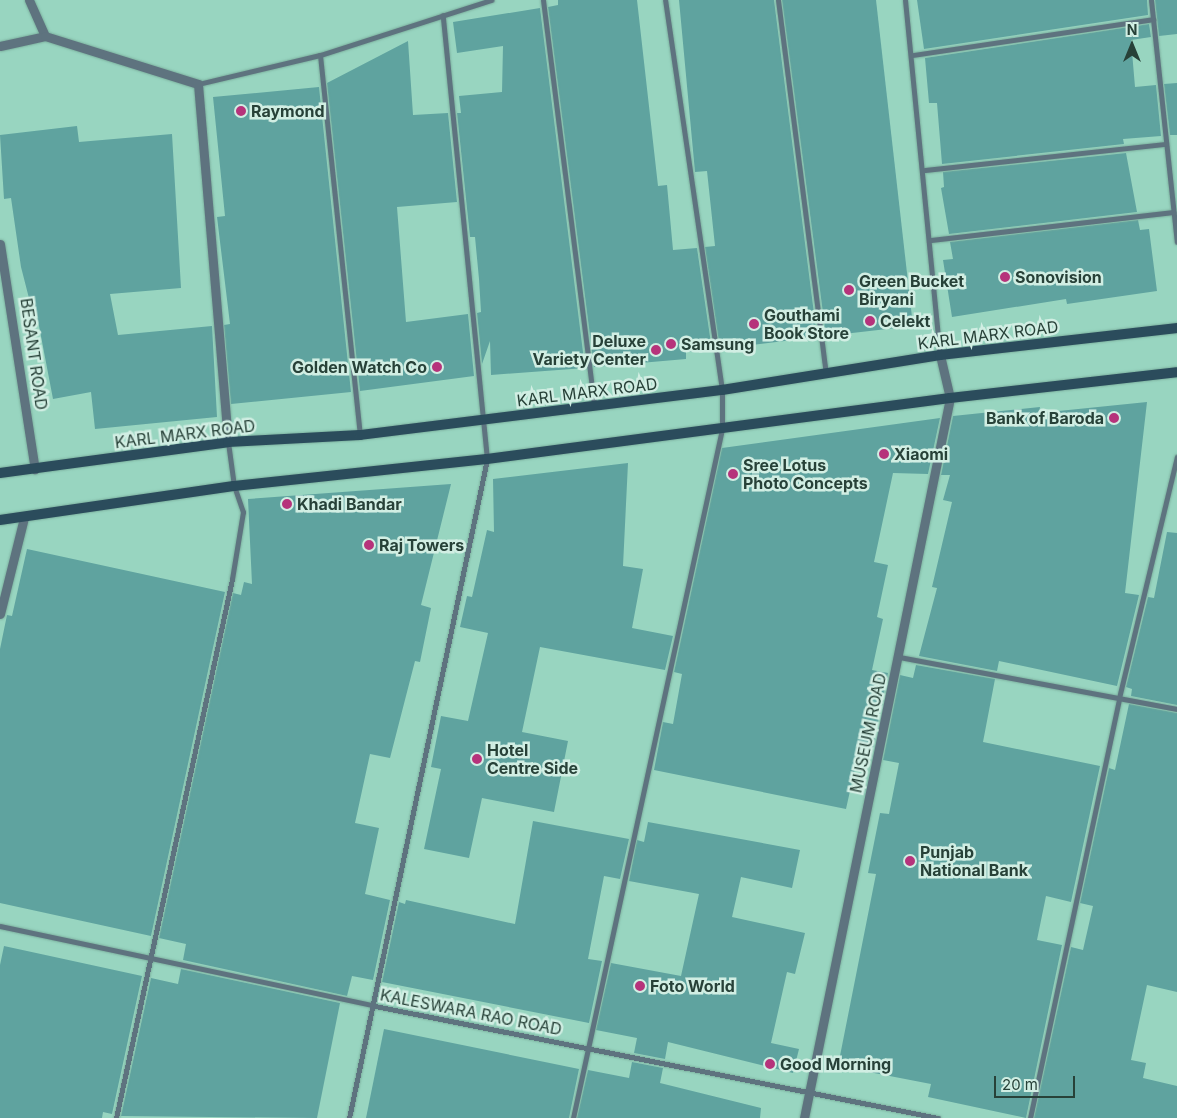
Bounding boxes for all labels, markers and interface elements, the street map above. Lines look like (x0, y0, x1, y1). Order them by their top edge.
north arrow (1107, 20, 1157, 70)
text: N (1127, 21, 1137, 38)
place label: Raymond (251, 101, 325, 121)
marker: Raymond (235, 105, 247, 117)
place label: Sonovision (1015, 267, 1102, 287)
place label: Green Bucket Biryani (859, 271, 964, 309)
marker: Sonovision (999, 271, 1011, 283)
marker: Green Bucket Biryani (843, 284, 855, 296)
street label: BESANT ROAD (17, 297, 51, 411)
place label: Gouthami Book Store (764, 305, 849, 343)
place label: Celekt (880, 311, 930, 331)
marker: Celekt (864, 315, 876, 327)
street label: KARL MARX ROAD (917, 317, 1059, 353)
marker: Gouthami Book Store (748, 318, 760, 330)
place label: Deluxe Variety Center (532, 331, 646, 369)
place label: Samsung (681, 334, 754, 354)
marker: Samsung (665, 338, 677, 350)
marker: Deluxe Variety Center (650, 344, 662, 356)
place label: Golden Watch Co (292, 357, 427, 377)
marker: Golden Watch Co (431, 361, 443, 373)
street label: KARL MARX ROAD (516, 374, 658, 410)
place label: Bank of Baroda (986, 408, 1104, 428)
marker: Bank of Baroda (1108, 412, 1120, 424)
street label: KARL MARX ROAD (114, 416, 256, 452)
place label: Xiaomi (894, 444, 948, 464)
marker: Xiaomi (878, 448, 890, 460)
place label: Sree Lotus Photo Concepts (743, 455, 868, 493)
marker: Sree Lotus Photo Concepts (727, 468, 739, 480)
place label: Khadi Bandar (297, 494, 402, 514)
marker: Khadi Bandar (281, 498, 293, 510)
place label: Raj Towers (379, 535, 464, 555)
marker: Raj Towers (363, 539, 375, 551)
street label: MUSEUM ROAD (846, 671, 890, 795)
place label: Hotel Centre Side (487, 740, 578, 778)
marker: Hotel Centre Side (471, 753, 483, 765)
place label: Punjab National Bank (920, 842, 1028, 880)
marker: Punjab National Bank (904, 855, 916, 867)
place label: Foto World (650, 976, 735, 996)
marker: Foto World (634, 980, 646, 992)
street label: KALESWARA RAO ROAD (379, 985, 563, 1039)
place label: Good Morning (780, 1054, 891, 1074)
marker: Good Morning (764, 1058, 776, 1070)
scale bar (997, 1066, 1078, 1098)
text: 20 m (1002, 1075, 1038, 1094)

